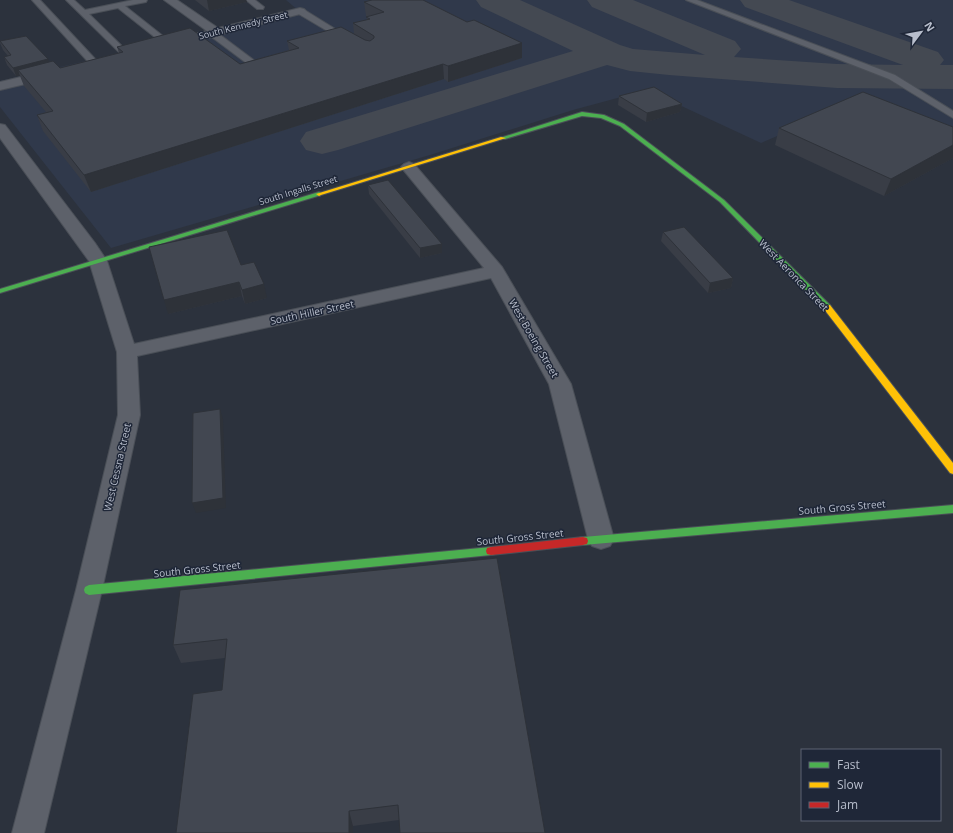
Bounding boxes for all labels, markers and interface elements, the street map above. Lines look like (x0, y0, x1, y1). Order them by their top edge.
street label: South Kennedy Street (197, 8, 289, 42)
north arrow (901, 12, 941, 52)
text: N (921, 19, 939, 34)
street label: South Ingalls Street (257, 172, 339, 208)
street label: West Aeronca Street (756, 236, 832, 314)
street label: South Hiller Street (269, 296, 355, 328)
street label: West Boeing Street (506, 296, 562, 380)
street label: West Cessna Street (100, 421, 134, 512)
street label: South Gross Street (798, 496, 887, 518)
street label: South Gross Street (476, 525, 565, 549)
street label: South Gross Street (153, 557, 242, 581)
legend (801, 749, 941, 821)
text: Fast (837, 756, 860, 773)
text: Slow (837, 776, 864, 793)
text: Jam (836, 796, 858, 813)

